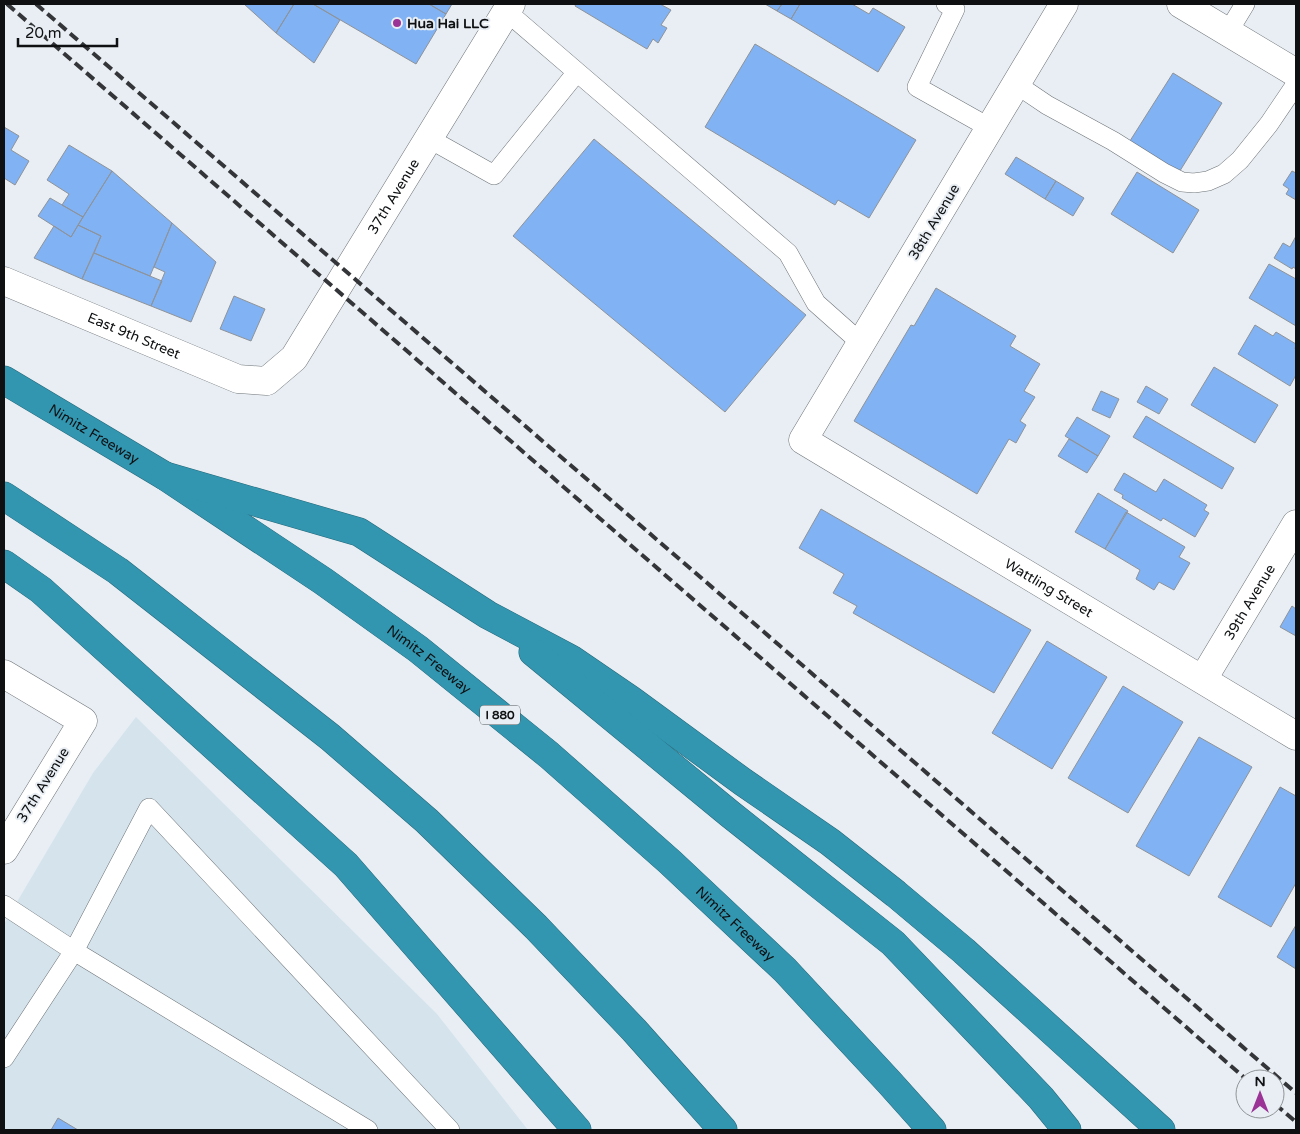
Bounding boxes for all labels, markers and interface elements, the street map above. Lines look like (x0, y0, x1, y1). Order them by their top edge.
scale bar (18, 15, 116, 47)
place label: Hua Hai LLC (407, 15, 489, 32)
marker: Hua Hai LLC (391, 17, 403, 29)
text: 20 m (25, 24, 62, 42)
street label: 37th Avenue (364, 155, 423, 237)
street label: 38th Avenue (905, 181, 963, 263)
street label: East 9th Street (85, 309, 183, 363)
street label: Nimitz Freeway (46, 400, 143, 468)
street label: Wattling Street (1002, 555, 1097, 621)
street label: 39th Avenue (1220, 561, 1279, 643)
street label: Nimitz Freeway (384, 621, 475, 698)
road number: I 880 (480, 706, 520, 724)
street label: 37th Avenue (13, 744, 73, 826)
street label: Nimitz Freeway (692, 882, 779, 965)
north arrow (1235, 1069, 1285, 1119)
text: N (1254, 1073, 1266, 1090)

